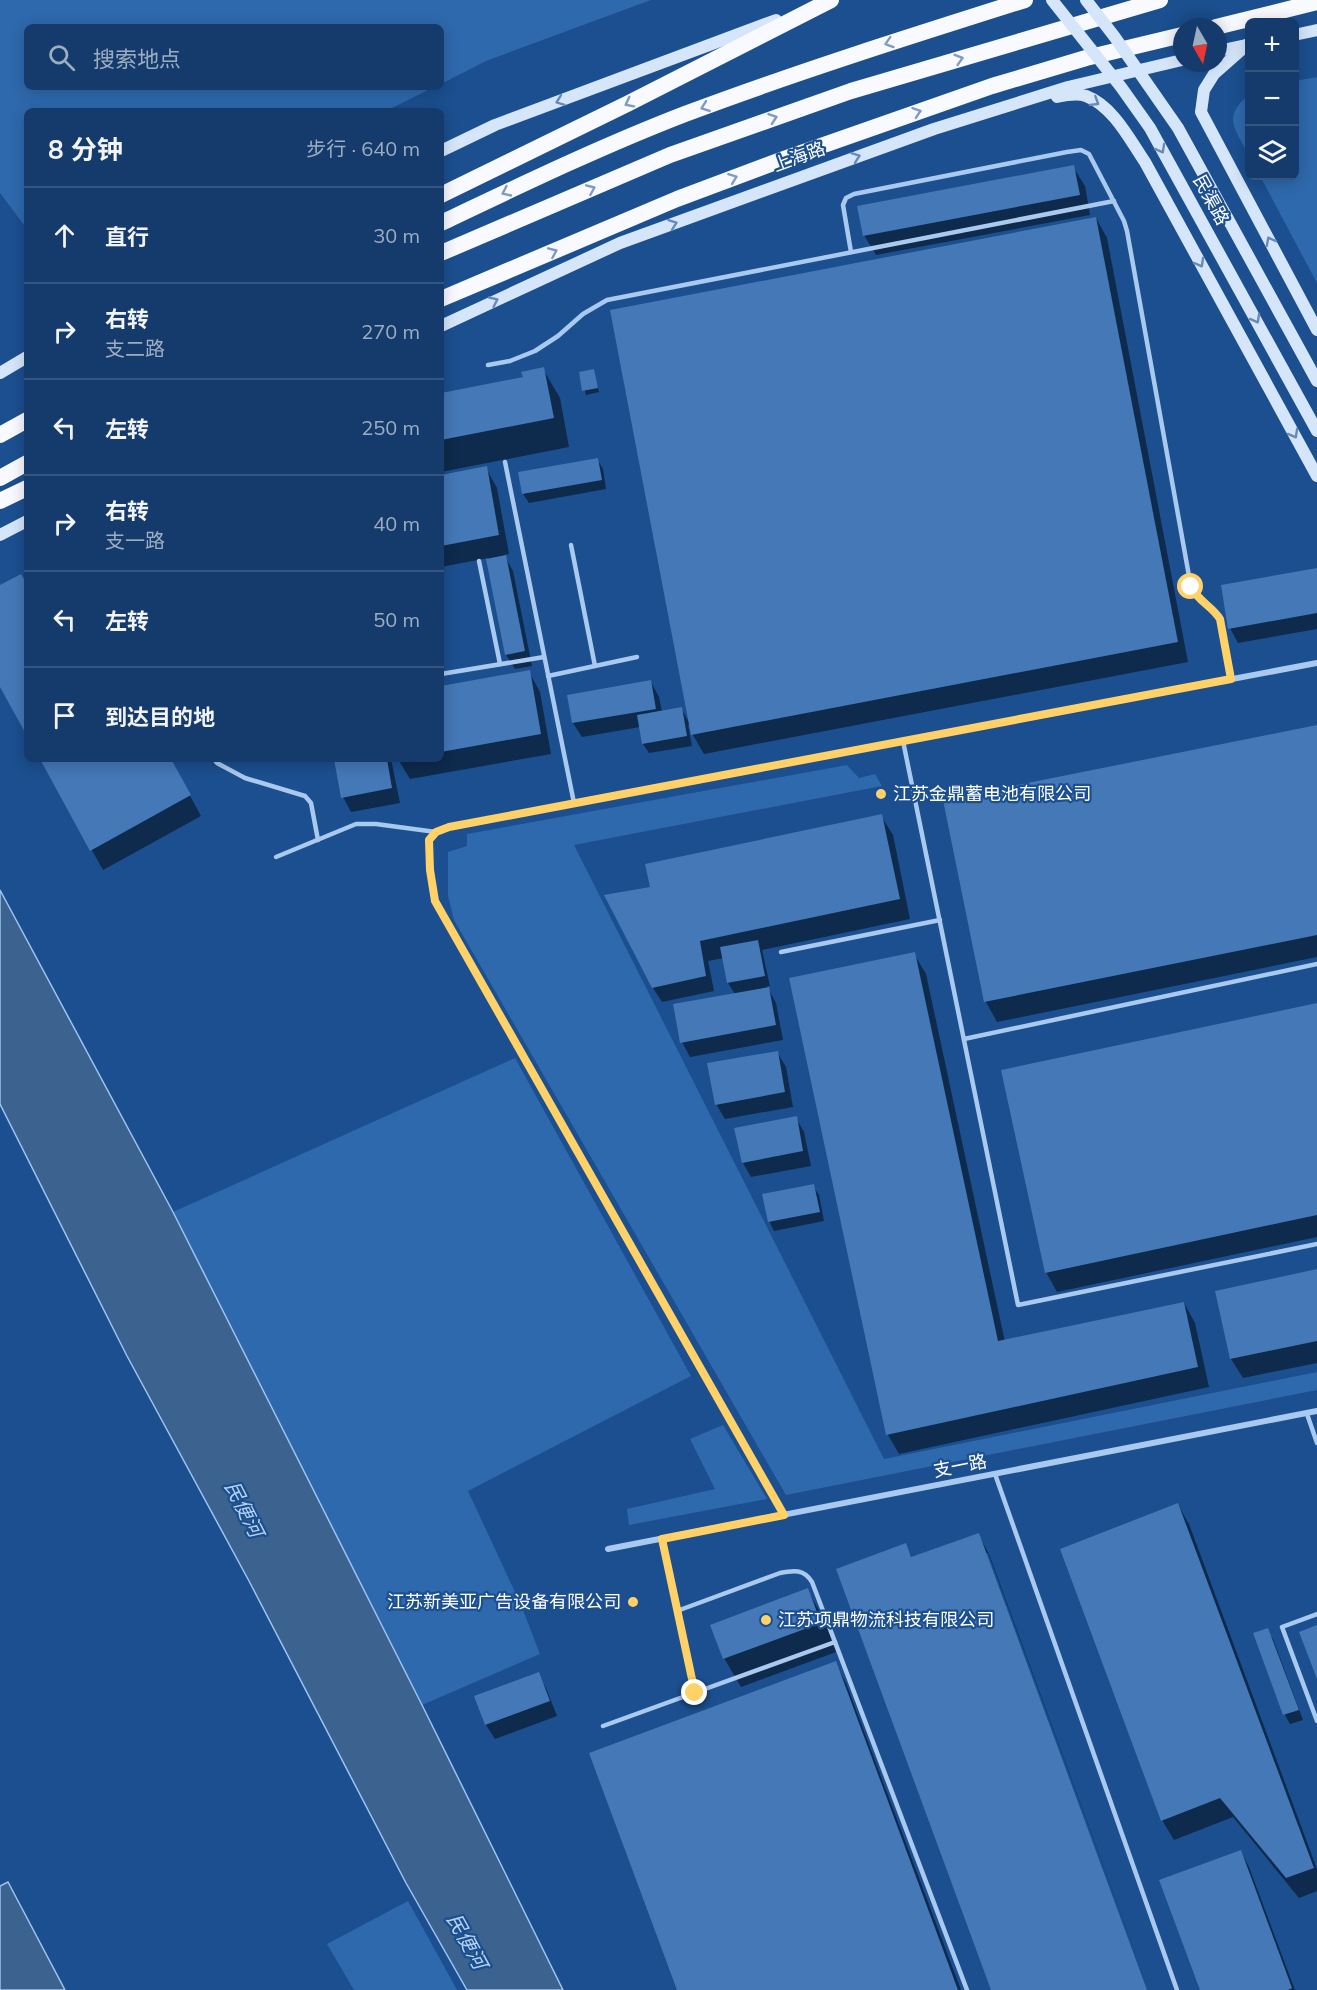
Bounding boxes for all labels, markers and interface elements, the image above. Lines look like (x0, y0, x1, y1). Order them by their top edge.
north arrow (1173, 18, 1227, 72)
map controls (1245, 18, 1299, 180)
button: + (1245, 18, 1299, 72)
search box (24, 24, 444, 90)
one-way arrow (884, 36, 895, 48)
icon: search (45, 41, 78, 74)
text: 搜索地点 (93, 45, 181, 73)
one-way arrow (953, 54, 963, 66)
button: − (1245, 72, 1299, 126)
one-way arrow (555, 94, 566, 106)
one-way arrow (1088, 94, 1099, 105)
one-way arrow (624, 95, 635, 107)
one-way arrow (700, 100, 711, 112)
one-way arrow (911, 107, 922, 120)
one-way arrow (767, 113, 778, 126)
button: layers (1245, 126, 1299, 180)
text: 8 分钟 (48, 133, 123, 166)
text: 步行 · 640 m (306, 136, 420, 161)
street label: 上海路 (770, 136, 828, 177)
one-way arrow (1154, 142, 1166, 153)
one-way arrow (850, 152, 861, 164)
street label: 民渠路 (1188, 171, 1235, 229)
one-way arrow (727, 172, 738, 185)
one-way arrow (502, 184, 513, 196)
one-way arrow (585, 184, 596, 196)
one-way arrow (667, 218, 678, 231)
icon: ahead (48, 219, 81, 252)
text: 直行 (105, 223, 149, 251)
text: 30 m (373, 223, 420, 248)
one-way arrow (1266, 236, 1277, 247)
one-way arrow (547, 247, 558, 259)
one-way arrow (1193, 257, 1204, 268)
one-way arrow (488, 297, 499, 309)
text: 右转 (105, 305, 149, 333)
one-way arrow (1249, 313, 1260, 323)
icon: right (48, 315, 81, 348)
text: 270 m (361, 319, 420, 344)
text: 支二路 (105, 336, 165, 361)
icon: left (48, 411, 81, 444)
text: 左转 (105, 415, 149, 443)
text: 250 m (361, 415, 420, 440)
one-way arrow (1287, 428, 1298, 439)
text: 右转 (105, 497, 149, 525)
icon: right (48, 507, 81, 540)
text: 40 m (373, 511, 420, 536)
text: 支一路 (105, 528, 165, 553)
route start (1177, 573, 1203, 599)
icon: left (48, 603, 81, 636)
text: 左转 (105, 607, 149, 635)
text: 50 m (373, 607, 420, 632)
icon: arrive (48, 699, 81, 732)
text: 到达目的地 (105, 703, 215, 731)
place label: 江苏金鼎蓄电池有限公司 (893, 782, 1091, 805)
marker: 江苏金鼎蓄电池有限公司 (874, 787, 888, 801)
street label: 支一路 (931, 1449, 989, 1482)
water label: 民便河 (220, 1476, 271, 1545)
place label: 江苏新美亚广告设备有限公司 (387, 1590, 621, 1613)
marker: 江苏新美亚广告设备有限公司 (626, 1595, 640, 1609)
place label: 江苏项鼎物流科技有限公司 (778, 1608, 994, 1631)
marker: 江苏项鼎物流科技有限公司 (759, 1613, 773, 1627)
route end (681, 1679, 707, 1705)
water label: 民便河 (442, 1908, 495, 1977)

